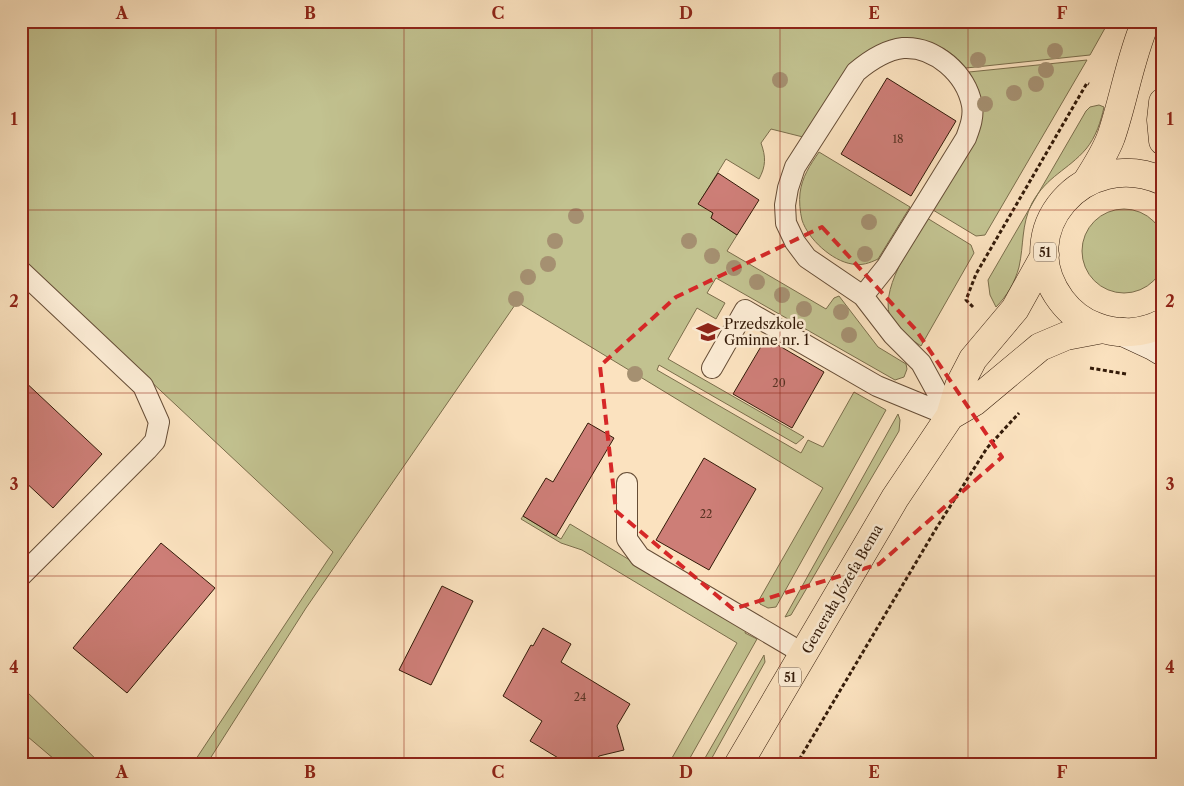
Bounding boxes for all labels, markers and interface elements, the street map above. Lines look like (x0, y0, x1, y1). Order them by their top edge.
text: A (115, 3, 129, 23)
text: B (304, 3, 316, 23)
text: C (492, 3, 504, 23)
text: D (679, 3, 693, 23)
text: E (868, 3, 880, 23)
text: F (1057, 3, 1068, 23)
text: 1 (10, 109, 18, 129)
text: 1 (1166, 109, 1174, 129)
house number: 18 (892, 132, 904, 146)
road number: 51 (1034, 242, 1056, 262)
text: 2 (9, 291, 19, 311)
text: 2 (1165, 291, 1175, 311)
place label: Przedszkole Gminne nr. 1 (724, 315, 809, 349)
school or university icon: Przedszkole Gminne nr. 1 (695, 319, 721, 345)
house number: 20 (772, 376, 786, 390)
text: 3 (9, 474, 19, 494)
text: 3 (1165, 474, 1175, 494)
house number: 22 (700, 507, 712, 521)
street label: Generała Józefa Bema (798, 521, 887, 657)
text: 4 (9, 657, 19, 677)
text: 4 (1165, 657, 1175, 677)
road number: 51 (779, 668, 801, 686)
house number: 24 (574, 690, 586, 704)
text: A (115, 762, 129, 782)
text: B (304, 762, 316, 782)
text: C (492, 762, 504, 782)
text: D (679, 762, 693, 782)
text: E (868, 762, 880, 782)
text: F (1057, 762, 1068, 782)

